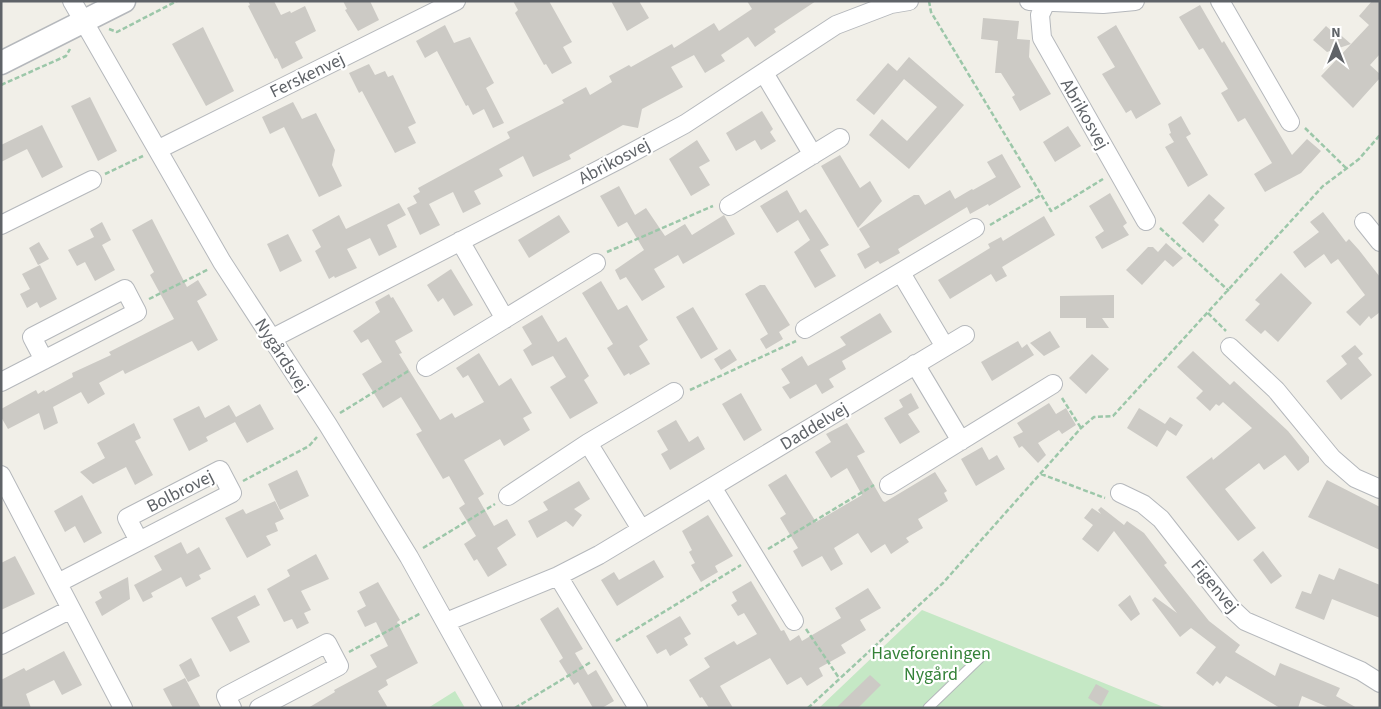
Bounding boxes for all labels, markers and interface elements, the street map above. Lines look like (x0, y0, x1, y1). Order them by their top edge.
north arrow (1311, 20, 1361, 70)
text: N (1331, 23, 1341, 43)
street label: Ferskenvej (266, 47, 349, 104)
street label: Abrikosvej (1054, 74, 1115, 154)
street label: Abrikosvej (574, 132, 655, 191)
street label: Nygårdsvej (248, 314, 315, 397)
street label: Daddelvej (776, 396, 853, 457)
street label: Bolbrovej (142, 464, 218, 519)
street label: Figenvej (1185, 554, 1244, 618)
park label: Haveforeningen Nygård (871, 641, 991, 687)

